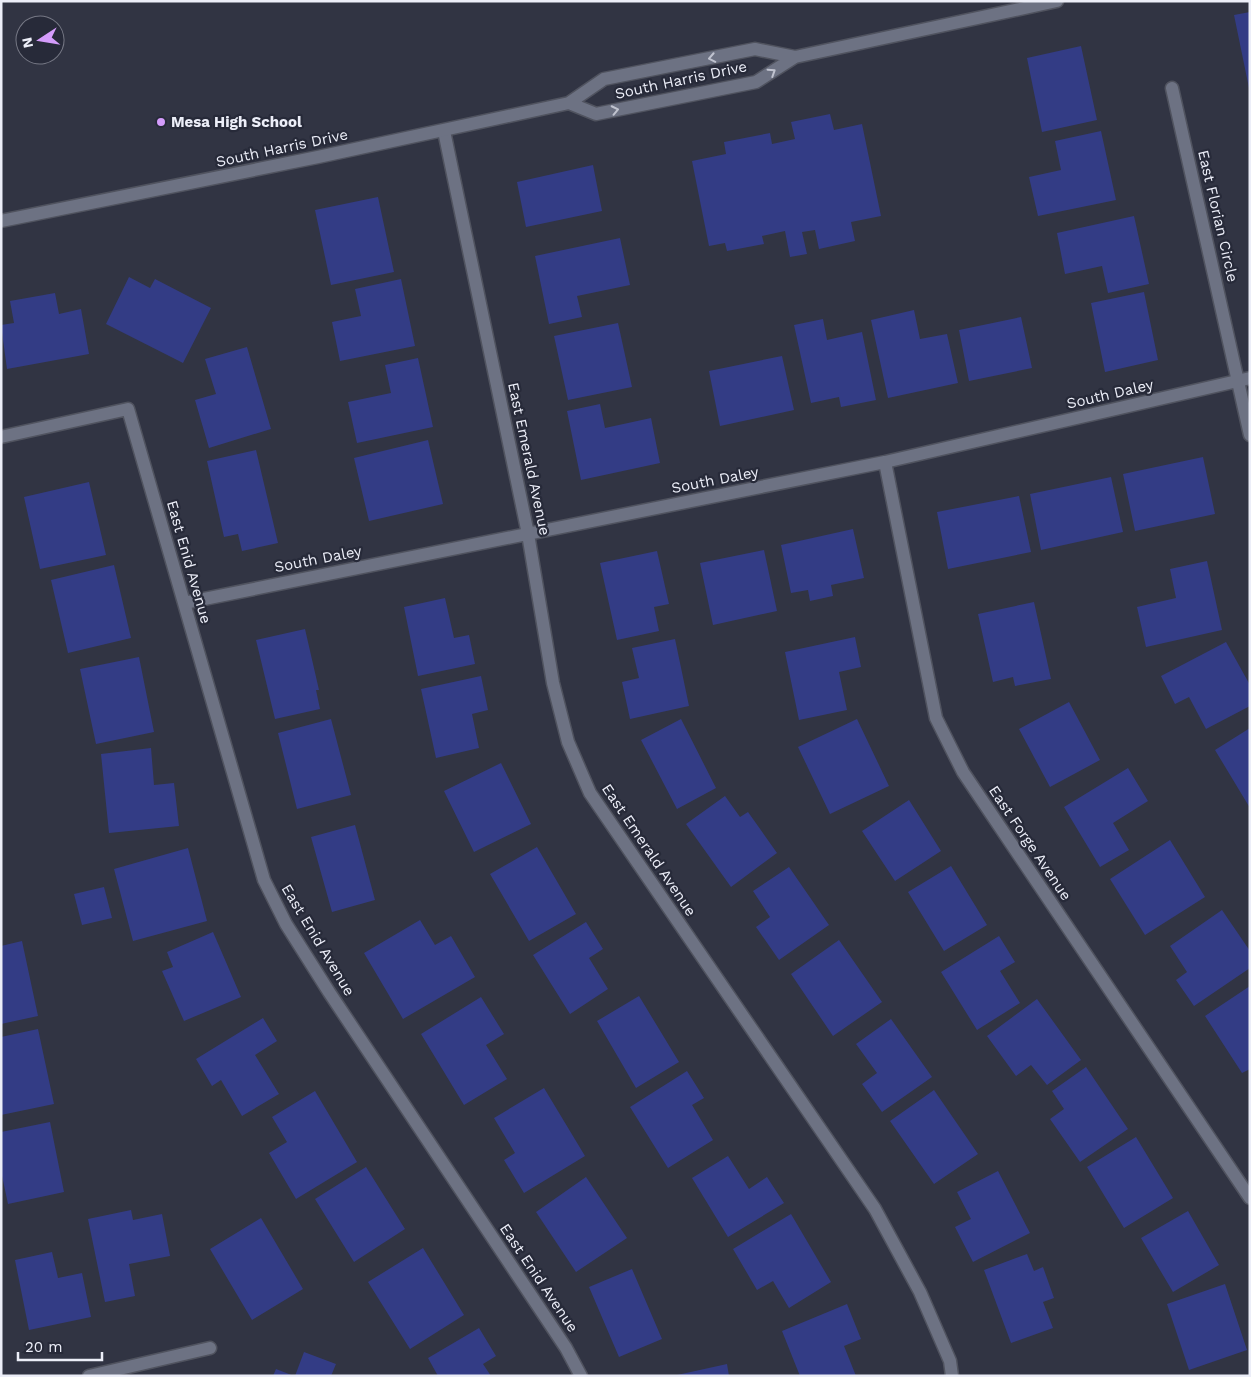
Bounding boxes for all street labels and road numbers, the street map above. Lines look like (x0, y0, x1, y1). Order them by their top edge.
street label: South Harris Drive (613, 57, 749, 103)
street label: South Harris Drive (214, 125, 350, 171)
street label: East Florian Circle (1194, 148, 1242, 284)
street label: South Daley (1065, 375, 1155, 413)
street label: East Emerald Avenue (504, 381, 554, 537)
street label: South Daley (670, 463, 760, 497)
street label: East Enid Avenue (163, 498, 215, 626)
street label: South Daley (273, 542, 363, 576)
street label: East Emerald Avenue (598, 780, 700, 920)
street label: East Forge Avenue (985, 782, 1075, 904)
street label: East Enid Avenue (278, 881, 358, 999)
street label: East Enid Avenue (496, 1220, 582, 1336)

